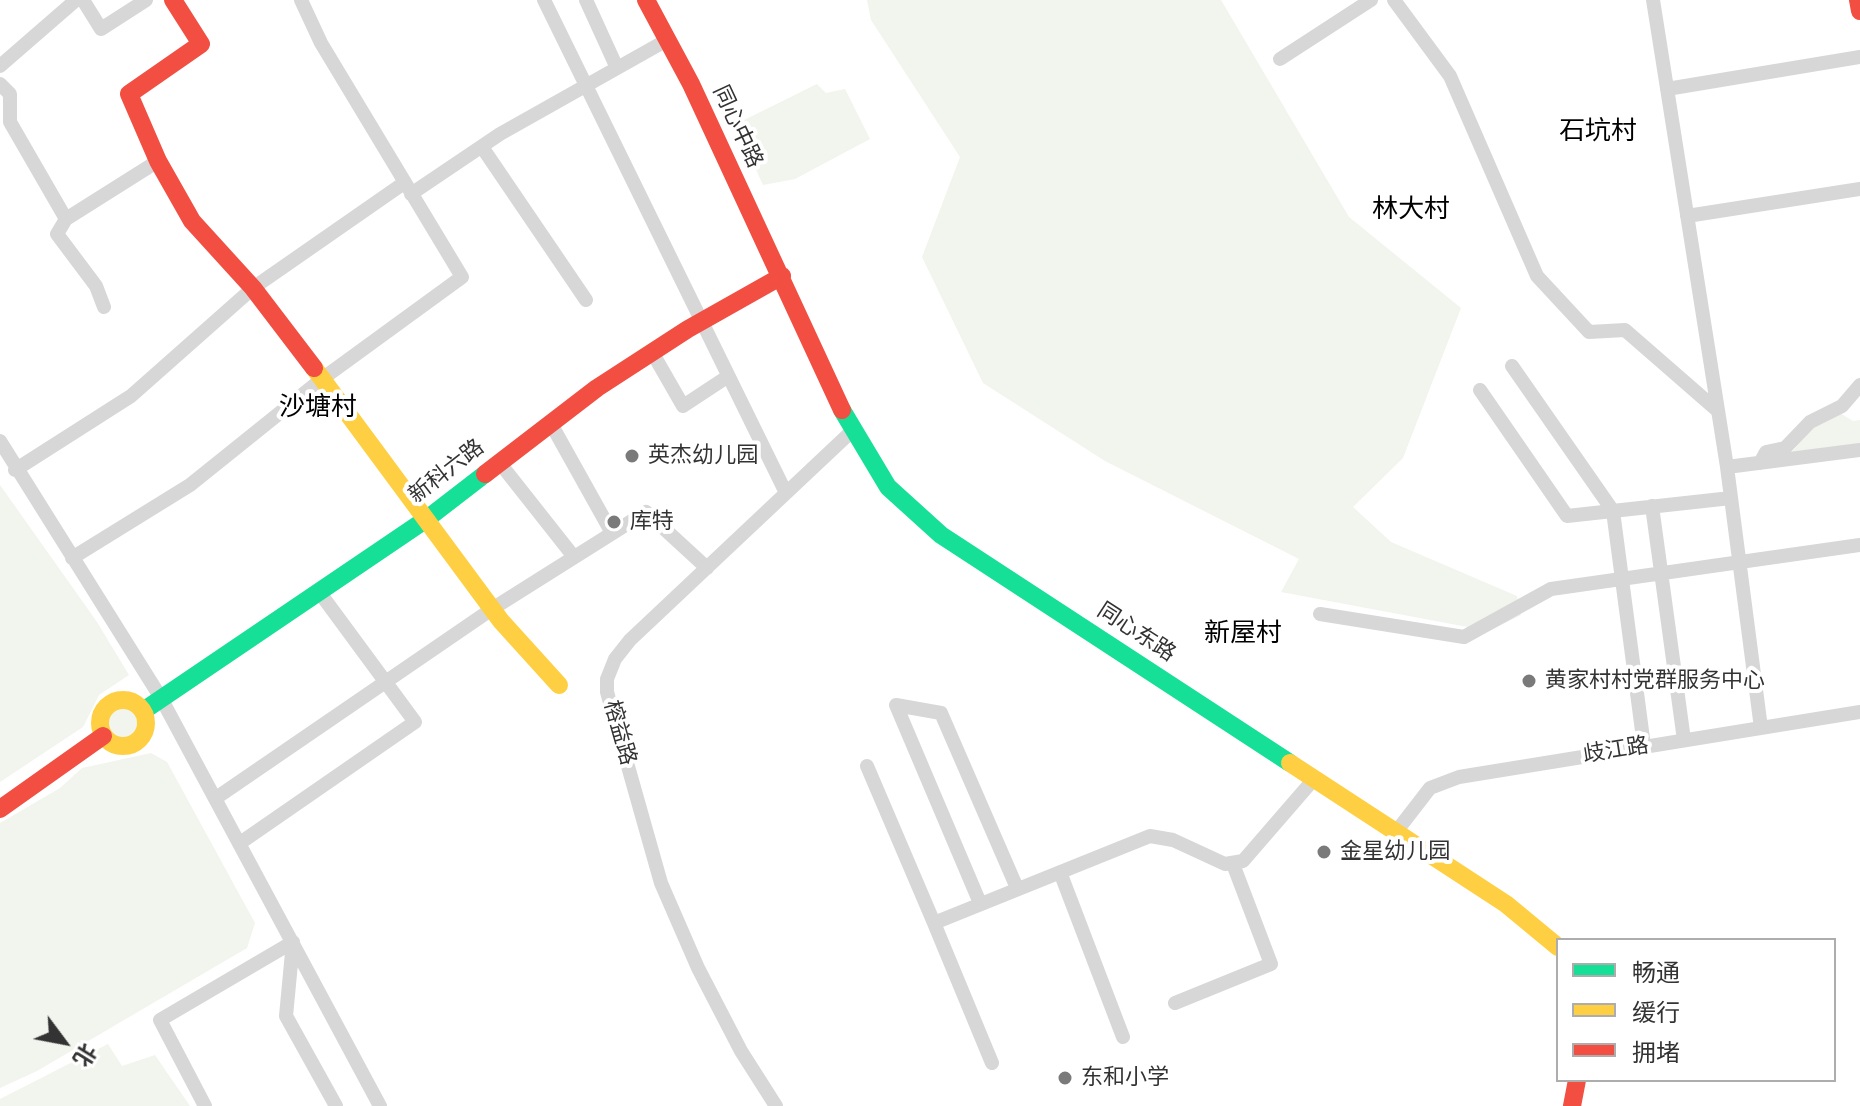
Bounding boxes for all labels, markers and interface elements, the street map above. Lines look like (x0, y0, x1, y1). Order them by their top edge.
street label: 同心中路 (706, 82, 768, 172)
district label: 石坑村 (1559, 116, 1637, 148)
district label: 林大村 (1372, 194, 1450, 226)
district label: 沙塘村 (279, 392, 357, 424)
street label: 新科六路 (404, 435, 490, 509)
place label: 英杰幼儿园 (648, 443, 758, 469)
marker: 英杰幼儿园 (623, 447, 641, 465)
place label: 库特 (630, 509, 674, 535)
marker: 库特 (605, 513, 623, 531)
street label: 同心东路 (1092, 598, 1180, 668)
district label: 新屋村 (1204, 618, 1282, 650)
place label: 黄家村村党群服务中心 (1545, 668, 1765, 694)
marker: 黄家村村党群服务中心 (1520, 672, 1538, 690)
street label: 榕益路 (597, 698, 641, 768)
street label: 歧江路 (1581, 733, 1651, 769)
place label: 金星幼儿园 (1340, 839, 1450, 865)
marker: 金星幼儿园 (1315, 843, 1333, 861)
legend (1556, 938, 1836, 1082)
text: 畅通 (1632, 959, 1680, 987)
text: 缓行 (1632, 999, 1680, 1027)
north arrow (24, 1002, 104, 1082)
text: 北 (68, 1039, 101, 1071)
text: 拥堵 (1632, 1039, 1680, 1067)
place label: 东和小学 (1081, 1065, 1169, 1091)
marker: 东和小学 (1056, 1069, 1074, 1087)

